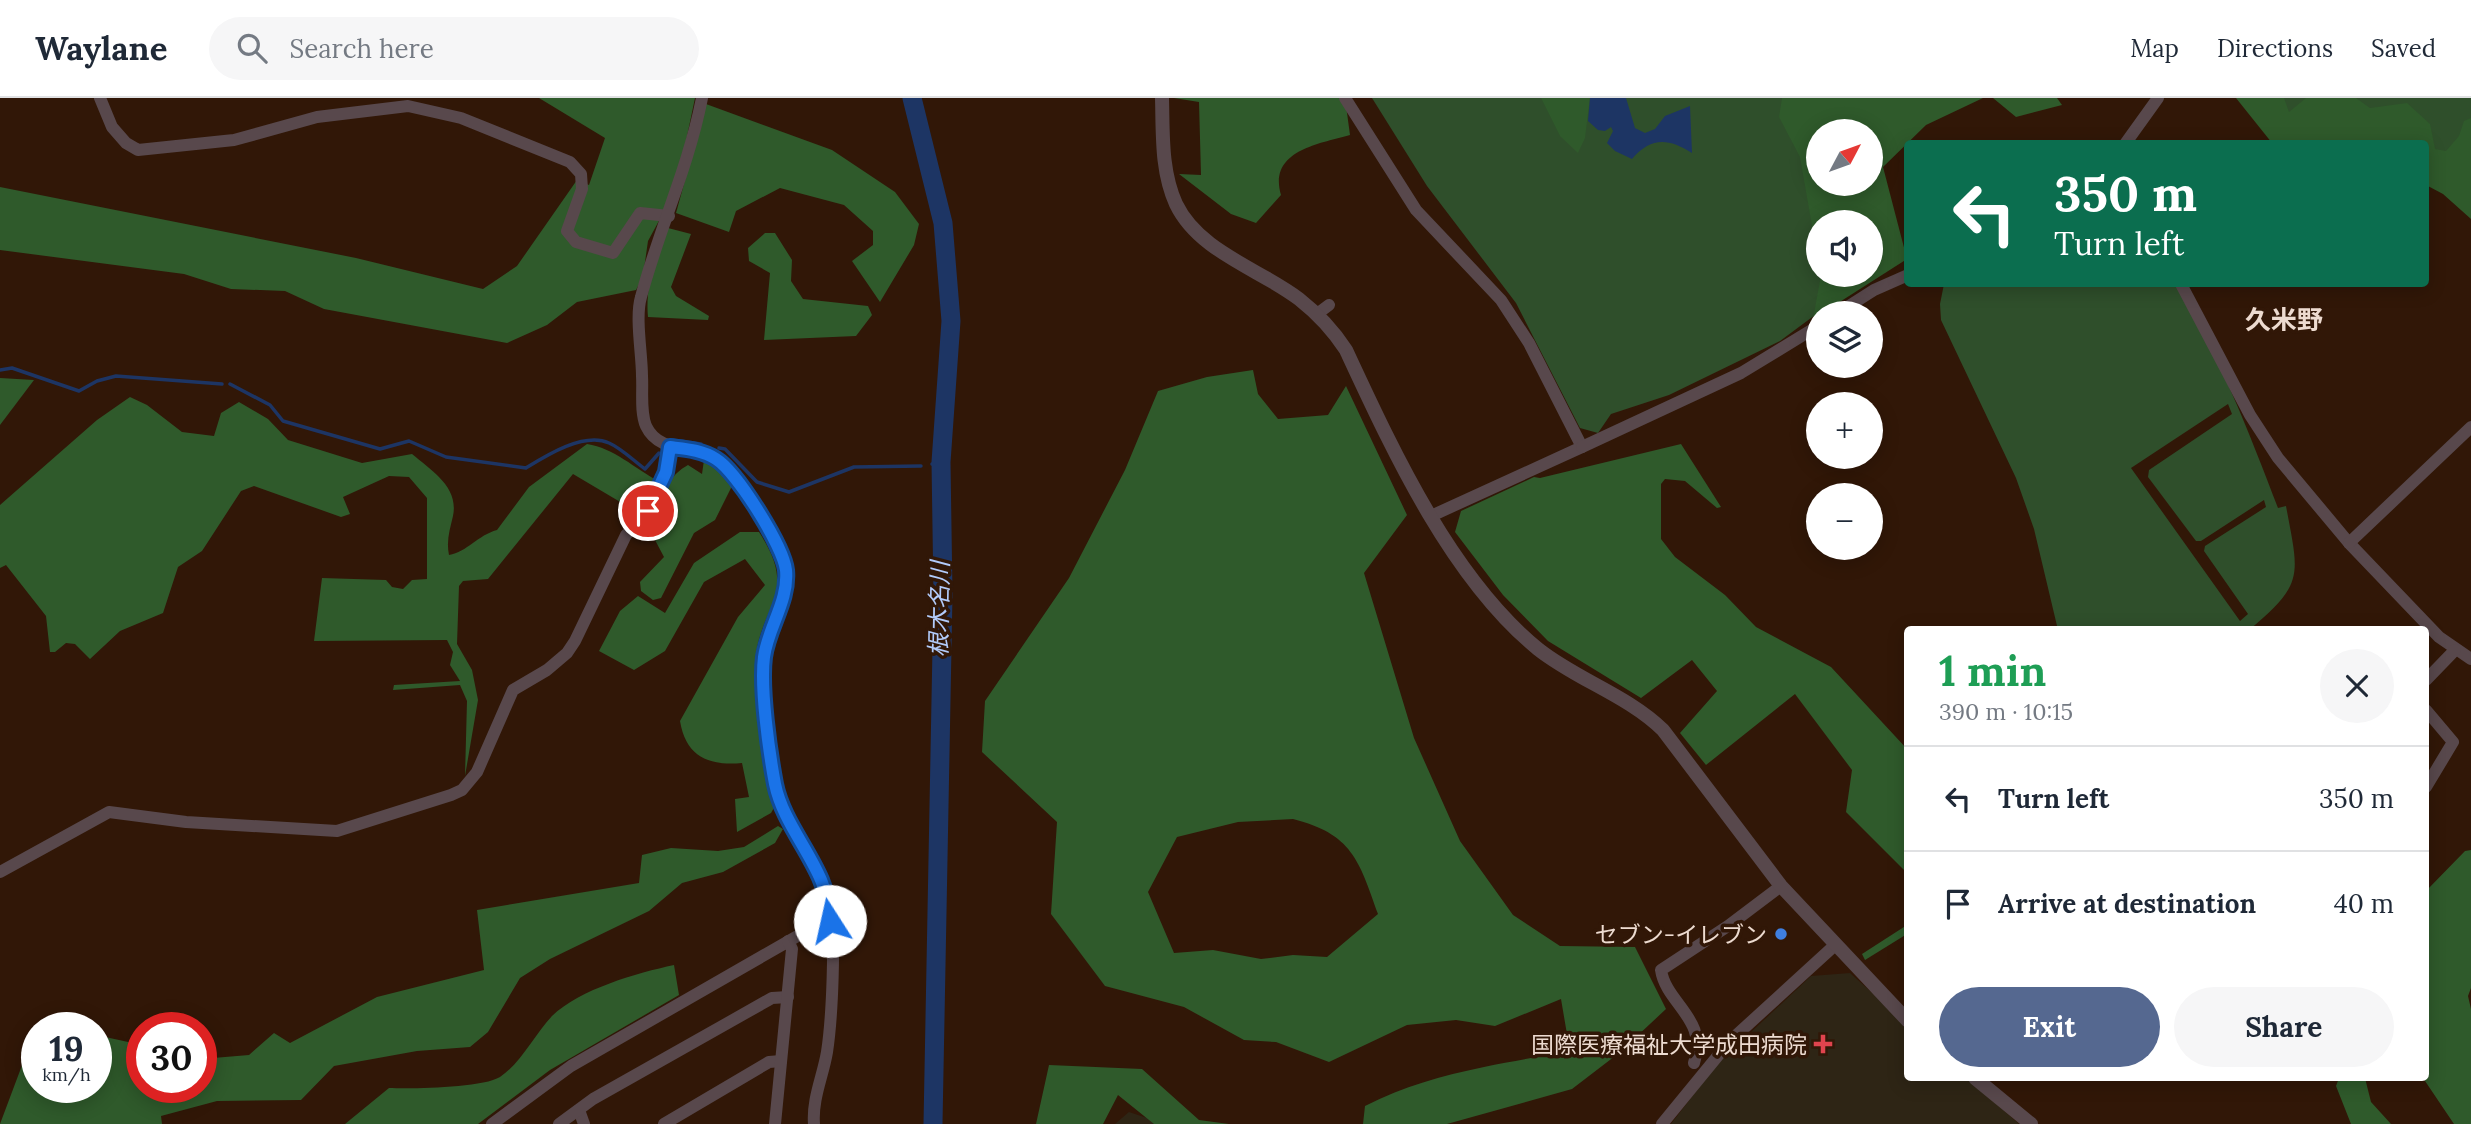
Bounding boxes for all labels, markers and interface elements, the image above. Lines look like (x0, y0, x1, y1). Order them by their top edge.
search box (209, 17, 699, 80)
text: Waylane (35, 27, 167, 69)
icon: search (233, 29, 271, 67)
text: Search here (289, 32, 434, 65)
text: Map (2130, 33, 2179, 64)
text: Directions (2217, 33, 2333, 64)
text: Saved (2371, 33, 2436, 64)
north arrow (1806, 119, 1883, 196)
map controls (1806, 119, 1883, 560)
text: 350 m (2054, 162, 2197, 224)
icon: left (1939, 168, 2030, 259)
button: sound (1806, 210, 1883, 287)
text: Turn left (2054, 223, 2184, 264)
button: layers (1806, 301, 1883, 378)
district label: 久米野 (2245, 303, 2323, 336)
button: + (1806, 392, 1883, 469)
pin (618, 481, 678, 541)
button: − (1806, 483, 1883, 560)
icon: arrive (629, 492, 667, 530)
water label: 根木名川 (923, 558, 955, 657)
text: 1 min (1939, 644, 2046, 698)
button: close (2320, 649, 2394, 723)
text: 390 m · 10:15 (1939, 697, 2073, 726)
icon: left (1939, 780, 1977, 818)
text: Turn left (1998, 782, 2109, 815)
text: 350 m (2319, 782, 2394, 815)
position arrow (793, 884, 867, 958)
icon: arrive (1939, 885, 1977, 923)
text: Arrive at destination (1998, 887, 2256, 920)
text: 40 m (2334, 887, 2394, 920)
place label: セブン-イレブン (1595, 920, 1767, 949)
marker: セブン-イレブン (1773, 926, 1789, 942)
button: Exit (1939, 987, 2160, 1067)
button: Share (2174, 987, 2394, 1067)
speed limit sign: 30 (126, 1012, 217, 1103)
text: 19 (49, 1026, 84, 1071)
place label: 国際医療福祉大学成田病院 (1531, 1030, 1807, 1059)
marker: 国際医療福祉大学成田病院 (1813, 1034, 1833, 1054)
text: km/h (42, 1063, 91, 1086)

